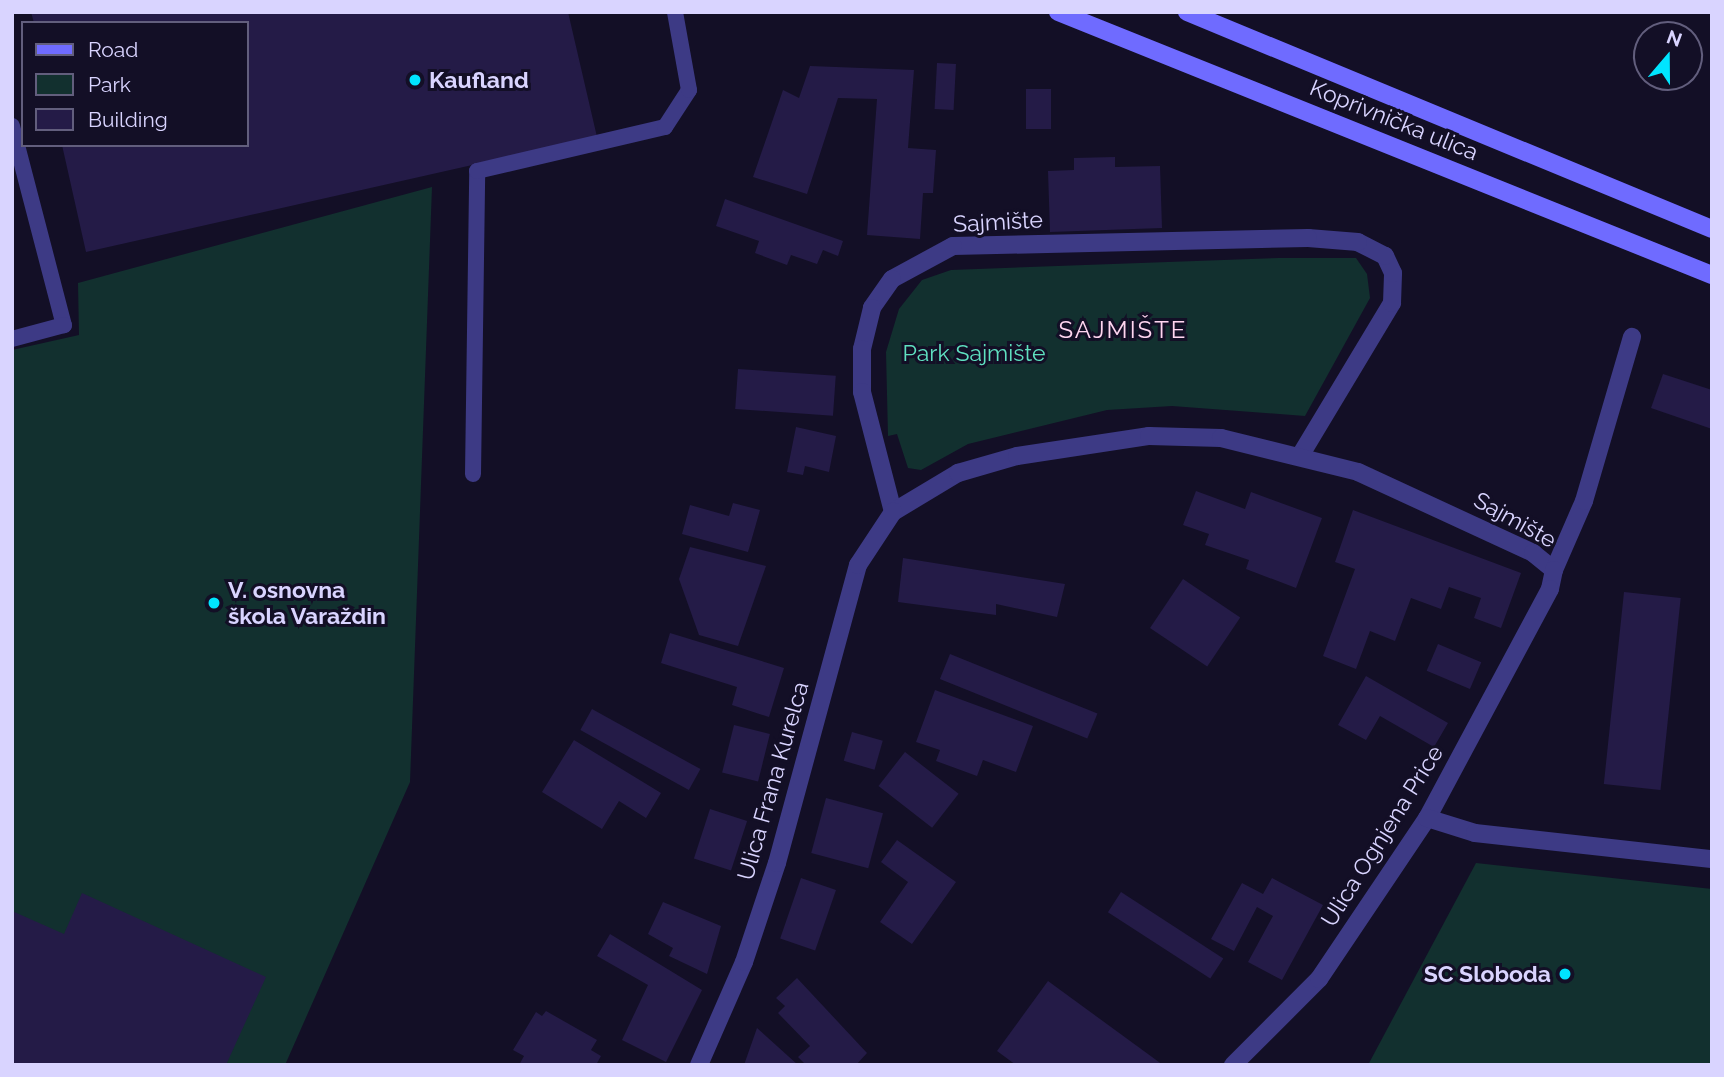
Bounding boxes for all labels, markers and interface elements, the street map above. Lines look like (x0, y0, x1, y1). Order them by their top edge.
legend (21, 21, 248, 147)
north arrow (1633, 21, 1703, 91)
text: N (1664, 25, 1685, 51)
text: Road (88, 37, 138, 62)
place label: Kaufland (429, 66, 529, 94)
text: Park (88, 72, 131, 97)
marker: Kaufland (407, 72, 423, 88)
street label: Koprivnička ulica (1306, 74, 1482, 166)
text: Building (88, 107, 168, 132)
street label: Sajmište (952, 206, 1044, 238)
district label: SAJMIŠTE (1060, 316, 1186, 344)
park label: Park Sajmište (903, 339, 1045, 367)
street label: Sajmište (1469, 486, 1561, 554)
place label: V. osnovna škola Varaždin (228, 576, 387, 630)
marker: V. osnovna škola Varaždin (206, 595, 222, 611)
street label: Ulica Frana Kurelca (731, 679, 815, 883)
street label: Ulica Ognjena Price (1315, 740, 1449, 932)
place label: SC Sloboda (1424, 960, 1551, 988)
marker: SC Sloboda (1557, 966, 1573, 982)

